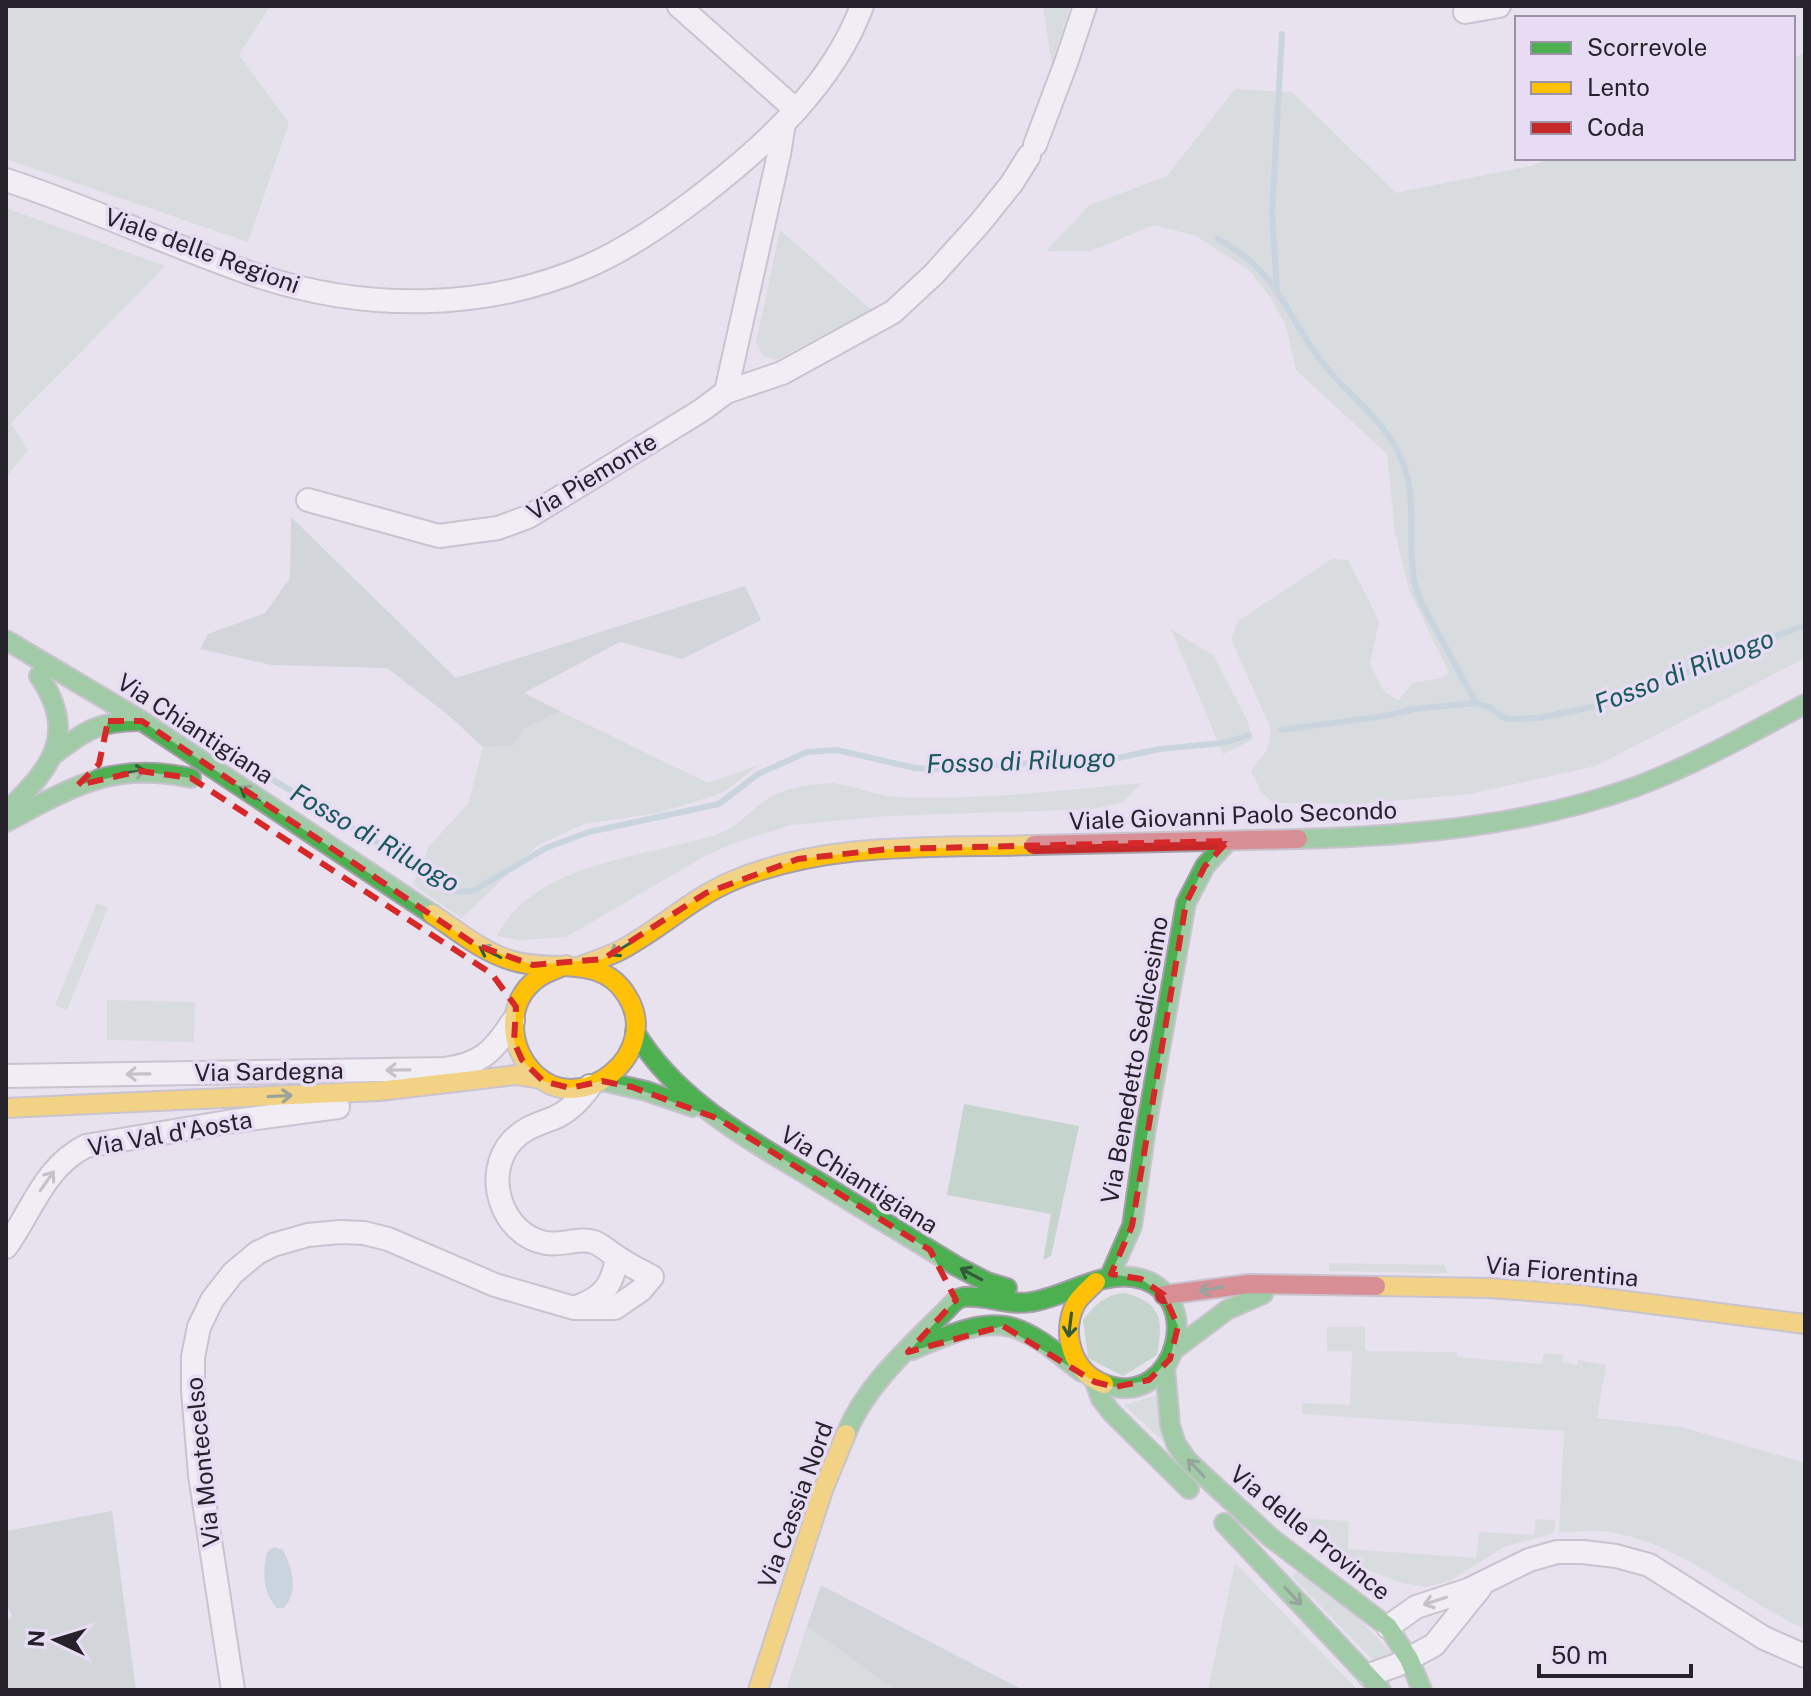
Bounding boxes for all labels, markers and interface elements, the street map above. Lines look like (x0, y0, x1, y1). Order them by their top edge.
legend (1515, 16, 1795, 160)
text: Scorrevole (1587, 33, 1707, 61)
text: Lento (1587, 73, 1650, 101)
text: Coda (1587, 113, 1645, 141)
street label: Viale delle Regioni (101, 202, 304, 298)
street label: Via Piemonte (522, 426, 661, 526)
water label: Fosso di Riluogo (1590, 622, 1778, 719)
street label: Via Chiantigiana (112, 667, 279, 789)
water label: Fosso di Riluogo (926, 742, 1116, 779)
one-way arrow (120, 764, 147, 779)
water label: Fosso di Riluogo (285, 777, 465, 898)
one-way arrow (239, 785, 262, 801)
street label: Viale Giovanni Paolo Secondo (1068, 795, 1398, 835)
street label: Via Benedetto Sedicesimo (1095, 914, 1173, 1206)
one-way arrow (609, 942, 632, 958)
one-way arrow (479, 943, 503, 959)
street label: Via Sardegna (194, 1056, 344, 1086)
one-way arrow (385, 1063, 412, 1078)
one-way arrow (125, 1066, 152, 1081)
one-way arrow (266, 1089, 293, 1104)
street label: Via Val d'Aosta (85, 1105, 254, 1161)
street label: Via Chiantigiana (776, 1119, 944, 1239)
one-way arrow (39, 1170, 55, 1192)
street label: Via Fiorentina (1484, 1250, 1640, 1292)
one-way arrow (960, 1266, 983, 1282)
one-way arrow (1198, 1283, 1224, 1298)
one-way arrow (1062, 1311, 1077, 1337)
street label: Via Montecelso (179, 1376, 225, 1549)
street label: Via Cassia Nord (752, 1418, 838, 1592)
one-way arrow (1187, 1459, 1205, 1479)
street label: Via delle Province (1225, 1459, 1396, 1605)
one-way arrow (1284, 1585, 1302, 1605)
one-way arrow (1423, 1594, 1448, 1609)
north arrow (16, 1600, 96, 1680)
scale bar (1539, 1628, 1691, 1678)
text: N (22, 1629, 50, 1648)
text: 50 m (1551, 1641, 1608, 1669)

